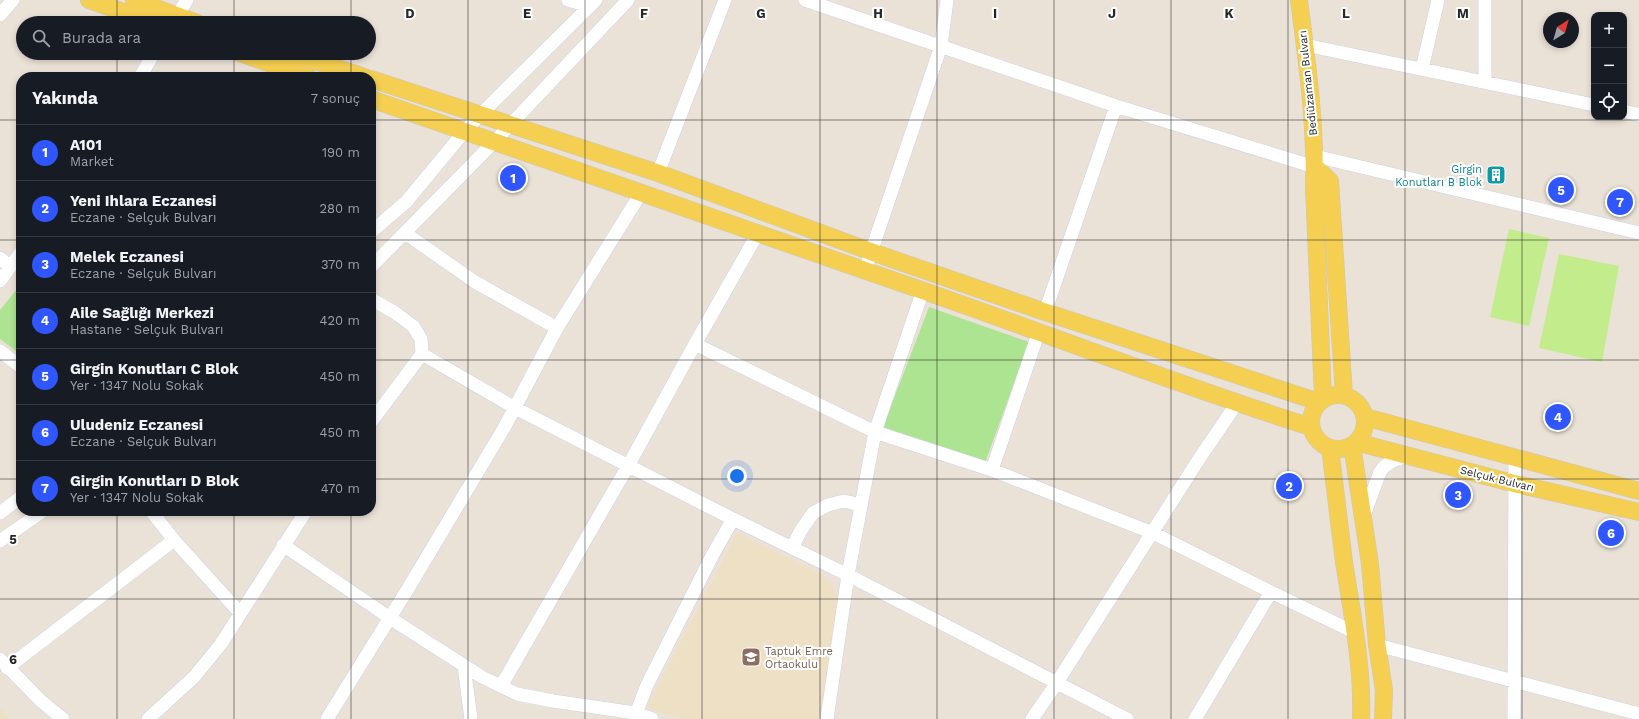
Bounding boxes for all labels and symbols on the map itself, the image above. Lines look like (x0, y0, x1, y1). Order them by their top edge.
text: D (405, 6, 415, 21)
text: E (523, 6, 531, 21)
text: F (640, 6, 648, 21)
text: G (756, 6, 766, 21)
text: H (873, 6, 883, 21)
text: I (993, 6, 997, 21)
text: J (1108, 6, 1116, 21)
text: K (1224, 6, 1234, 21)
text: L (1342, 6, 1350, 21)
text: M (1457, 6, 1469, 21)
north arrow (1543, 12, 1579, 48)
street label: Bediüzaman Bulvarı (1296, 30, 1320, 136)
pin: 1 (500, 163, 526, 193)
place label: Girgin Konutları B Blok (1395, 163, 1482, 189)
building icon: Girgin Konutları B Blok (1485, 164, 1507, 186)
pin: 5 (1548, 175, 1574, 205)
pin: 7 (1607, 187, 1633, 217)
pin: 4 (1545, 402, 1571, 432)
street label: Selçuk Bulvarı (1459, 464, 1535, 494)
your location (727, 466, 747, 486)
pin: 2 (1276, 471, 1302, 501)
pin: 3 (1445, 480, 1471, 510)
pin: 6 (1598, 518, 1624, 548)
text: 5 (9, 532, 17, 547)
place label: Taptuk Emre Ortaokulu (765, 645, 833, 671)
school or university icon: Taptuk Emre Ortaokulu (740, 646, 762, 668)
text: 6 (9, 652, 17, 667)

